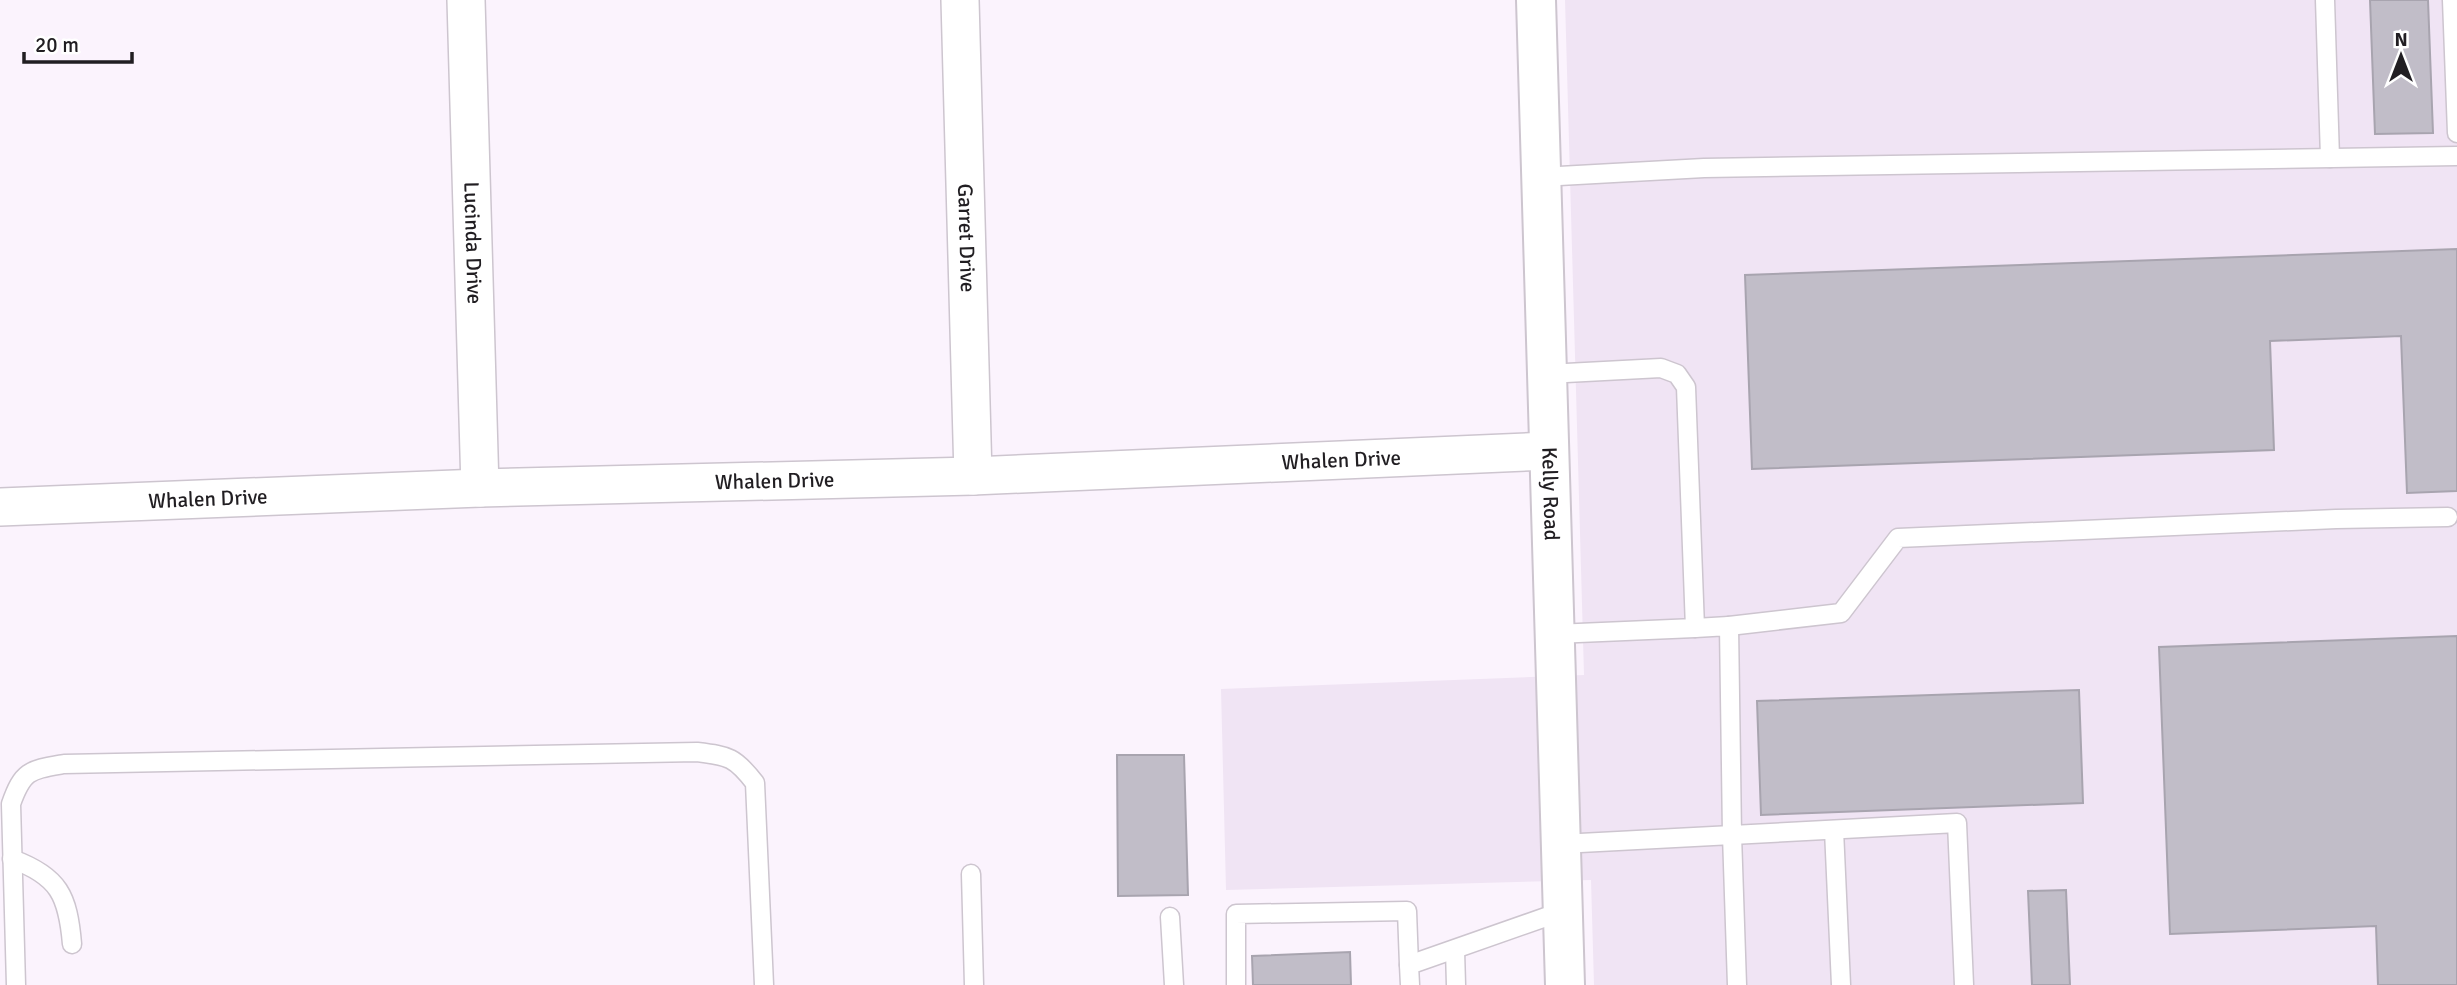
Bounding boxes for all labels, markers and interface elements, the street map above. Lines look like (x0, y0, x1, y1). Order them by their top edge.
scale bar (24, 21, 133, 65)
north arrow (2366, 21, 2436, 91)
text: N (2394, 28, 2408, 52)
text: 20 m (35, 32, 79, 58)
street label: Lucinda Drive (458, 181, 488, 305)
street label: Garret Drive (952, 183, 981, 293)
street label: Whalen Drive (1281, 444, 1401, 476)
street label: Kelly Road (1536, 446, 1565, 541)
street label: Whalen Drive (714, 466, 835, 495)
street label: Whalen Drive (148, 483, 268, 514)

